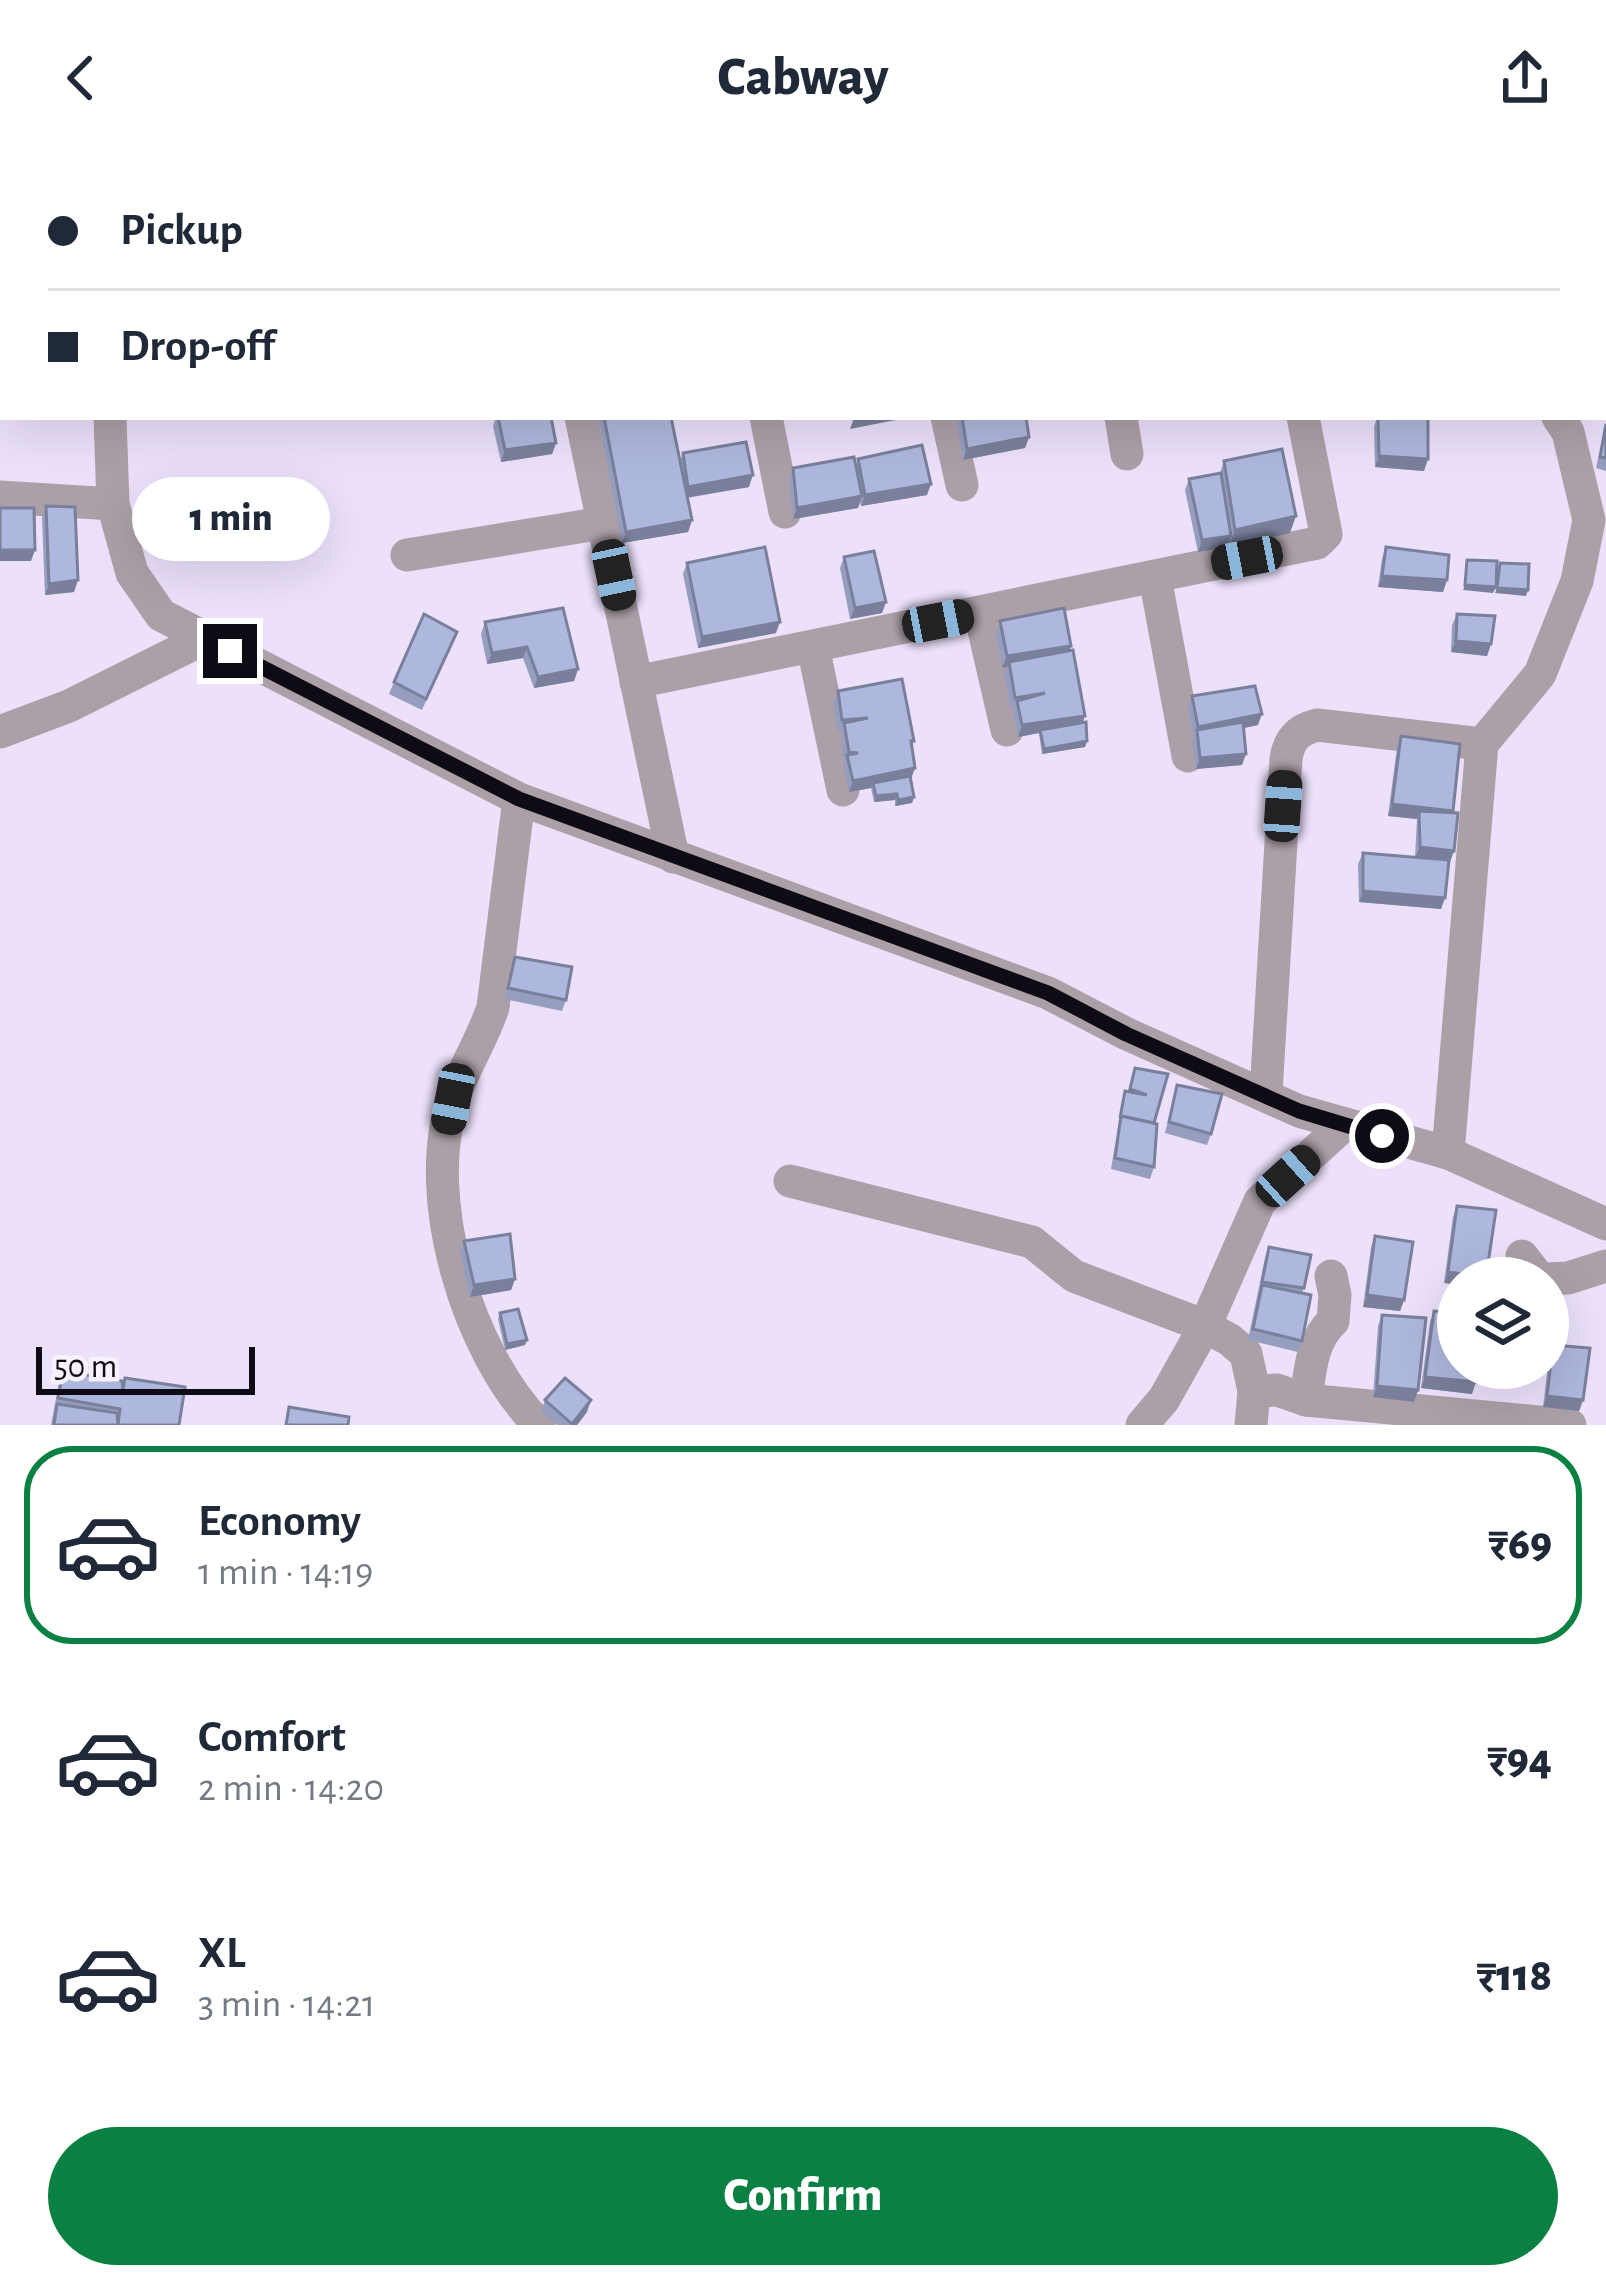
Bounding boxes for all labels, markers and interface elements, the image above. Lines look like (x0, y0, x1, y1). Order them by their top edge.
icon: back (48, 45, 114, 111)
icon: share (1492, 45, 1558, 111)
text: Cabway (718, 51, 888, 105)
text: Pickup (120, 208, 243, 253)
text: Drop-off (120, 324, 275, 369)
callout: 1 min (131, 477, 329, 561)
text: 1 min (189, 499, 273, 538)
car (1208, 533, 1286, 583)
car (589, 536, 639, 614)
car (899, 596, 977, 646)
route end (203, 624, 257, 678)
car (1263, 769, 1303, 843)
car (428, 1060, 478, 1138)
route start (1355, 1109, 1409, 1163)
car (1249, 1139, 1327, 1213)
map controls (1437, 1257, 1569, 1389)
button: layers (1437, 1257, 1569, 1389)
scale bar (36, 1341, 255, 1394)
text: 50 m (54, 1351, 117, 1384)
icon: car (54, 1491, 162, 1599)
text: Economy (198, 1499, 361, 1544)
text: ₹69 (1489, 1522, 1552, 1567)
text: 1 min · 14:19 (198, 1553, 373, 1592)
icon: car (54, 1707, 162, 1815)
text: Comfort (198, 1715, 346, 1760)
text: ₹94 (1487, 1738, 1552, 1783)
text: 2 min · 14:20 (198, 1769, 384, 1808)
icon: car (54, 1923, 162, 2031)
text: XL (198, 1931, 246, 1976)
text: ₹118 (1477, 1954, 1552, 1999)
text: 3 min · 14:21 (198, 1985, 375, 2024)
button: Confirm (48, 2127, 1558, 2265)

